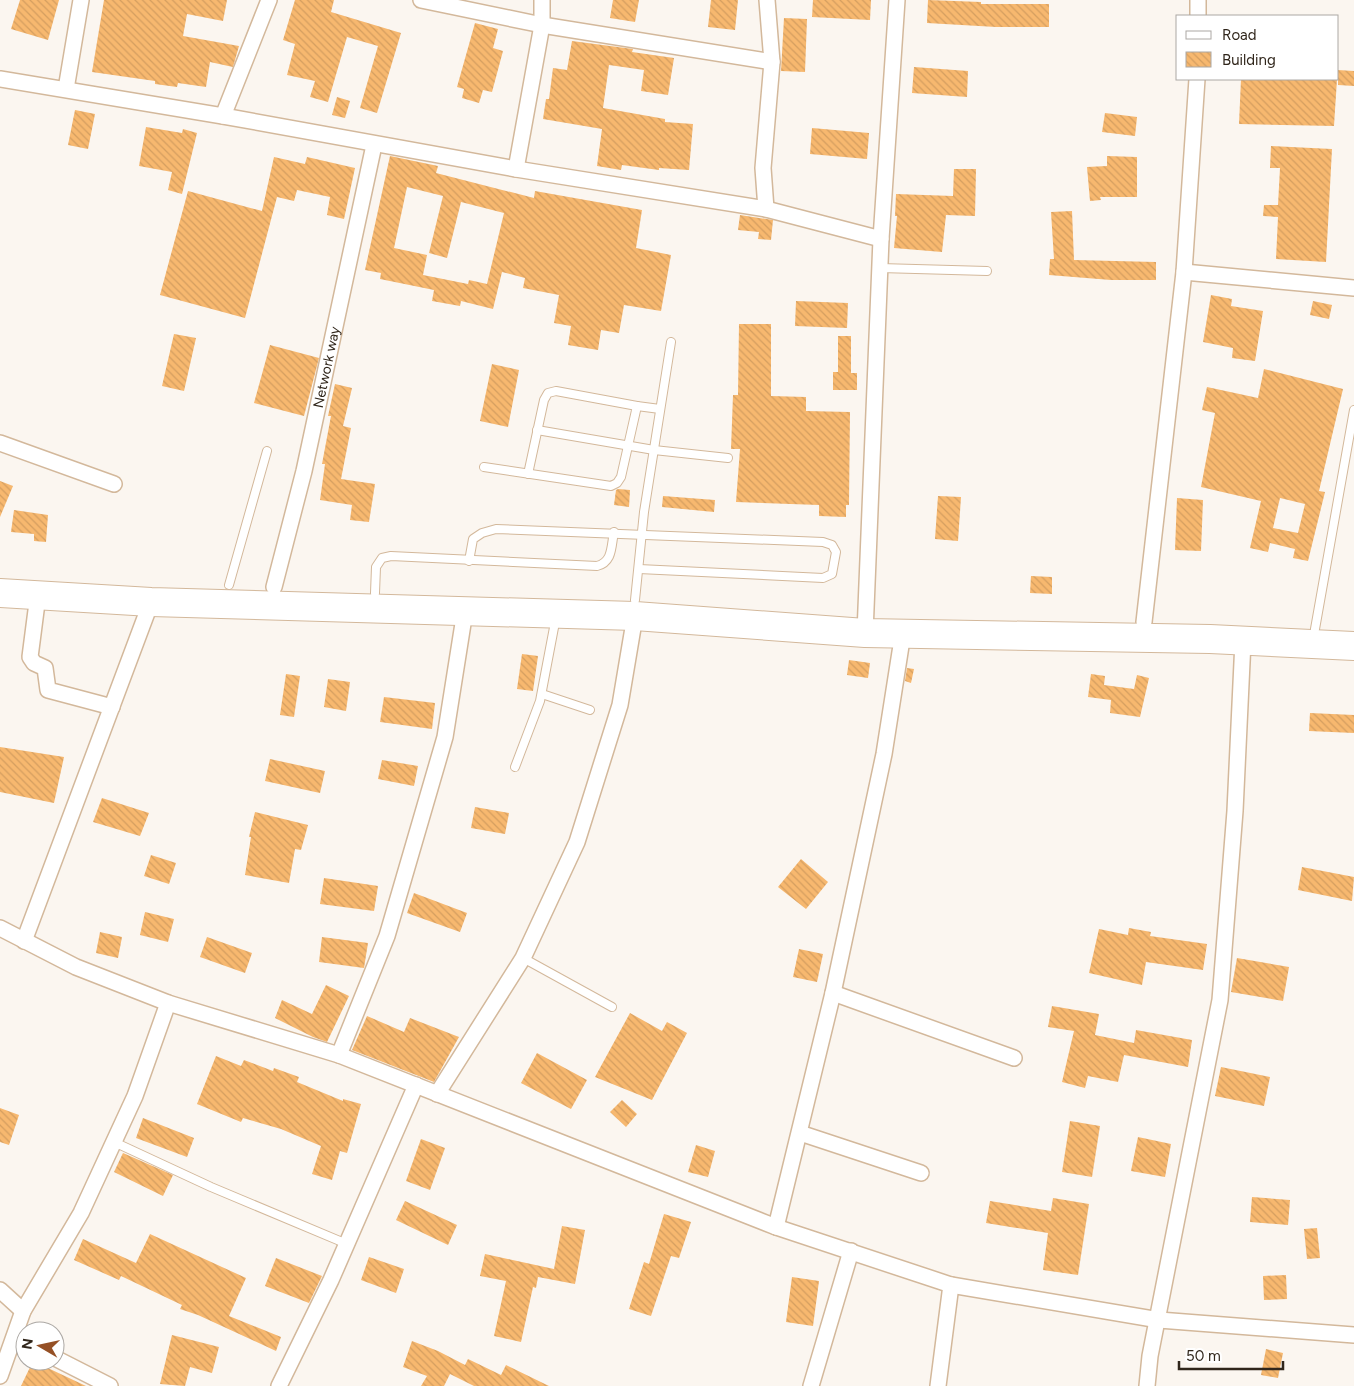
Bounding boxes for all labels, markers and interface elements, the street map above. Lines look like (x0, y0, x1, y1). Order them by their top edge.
legend (1176, 15, 1339, 80)
text: Road (1222, 26, 1257, 44)
text: Building (1222, 51, 1276, 69)
street label: Network way (310, 324, 344, 410)
north arrow (15, 1321, 65, 1371)
text: N (18, 1337, 37, 1351)
scale bar (1179, 1338, 1283, 1370)
text: 50 m (1186, 1347, 1221, 1365)

